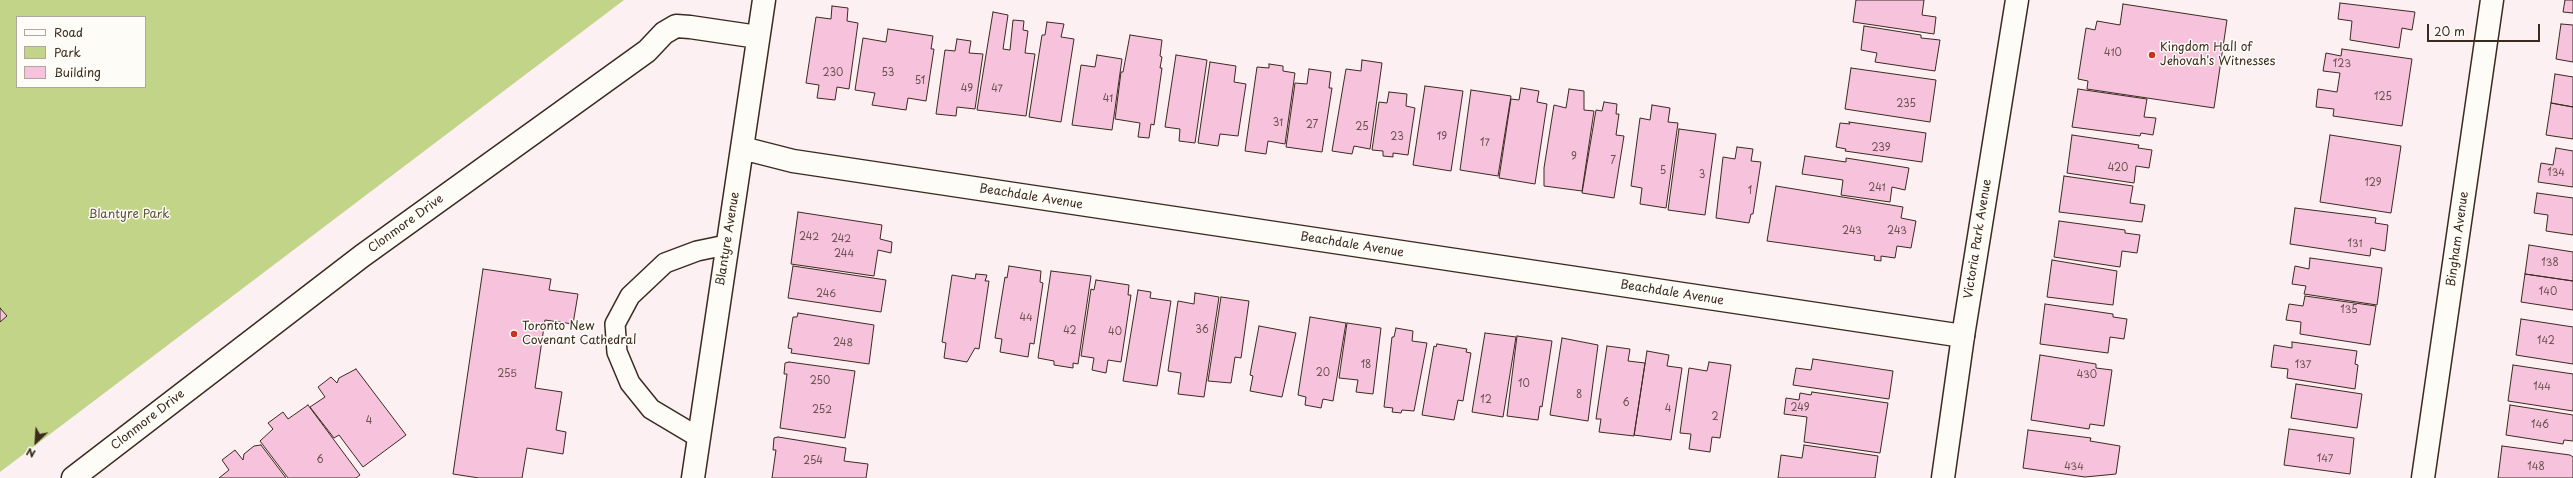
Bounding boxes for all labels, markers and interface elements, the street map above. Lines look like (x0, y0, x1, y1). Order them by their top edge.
legend (16, 16, 146, 88)
scale bar (2429, 16, 2542, 42)
text: 20 m (2434, 22, 2465, 40)
text: Road (54, 23, 83, 41)
place label: Kingdom Hall of Jehovah's Witnesses (2160, 41, 2275, 69)
text: Park (54, 43, 81, 61)
house number: 410 (2104, 47, 2122, 59)
marker: Kingdom Hall of Jehovah's Witnesses (2147, 50, 2157, 60)
house number: 123 (2333, 58, 2351, 70)
text: Building (54, 63, 101, 81)
house number: 230 (823, 67, 843, 79)
house number: 53 (882, 67, 894, 79)
house number: 51 (915, 75, 925, 87)
house number: 49 (961, 83, 973, 95)
house number: 47 (991, 83, 1003, 95)
house number: 125 (2374, 91, 2392, 103)
house number: 41 (1103, 93, 1113, 105)
house number: 235 (1896, 98, 1916, 110)
house number: 31 (1273, 117, 1283, 129)
house number: 27 (1306, 119, 1318, 131)
house number: 25 (1355, 121, 1369, 133)
house number: 23 (1390, 131, 1404, 143)
house number: 19 (1437, 131, 1447, 143)
house number: 17 (1480, 137, 1490, 149)
house number: 239 (1871, 142, 1891, 154)
house number: 9 (1571, 151, 1577, 163)
house number: 7 (1610, 155, 1616, 167)
house number: 420 (2108, 162, 2128, 174)
house number: 5 (1660, 165, 1666, 177)
house number: 134 (2547, 167, 2565, 179)
house number: 3 (1699, 169, 1705, 181)
house number: 129 (2364, 177, 2382, 189)
street label: Victoria Park Avenue (1961, 178, 1995, 300)
street label: Beachdale Avenue (978, 182, 1084, 212)
house number: 241 (1868, 182, 1886, 194)
house number: 1 (1748, 185, 1752, 197)
street label: Blantyre Avenue (713, 191, 743, 287)
street label: Bingham Avenue (2444, 191, 2472, 287)
street label: Clonmore Drive (366, 192, 446, 256)
park label: Blantyre Park (88, 208, 170, 222)
house number: 243 (1842, 225, 1862, 237)
house number: 243 (1887, 225, 1907, 237)
street label: Beachdale Avenue (1299, 230, 1405, 260)
house number: 242 (799, 231, 819, 243)
house number: 242 (831, 233, 851, 245)
house number: 131 (2348, 238, 2362, 250)
house number: 244 (834, 248, 854, 260)
house number: 138 (2541, 257, 2559, 269)
street label: Beachdale Avenue (1619, 278, 1725, 308)
house number: 140 (2539, 286, 2557, 298)
house number: 246 (816, 288, 836, 300)
house number: 135 (2340, 304, 2358, 316)
house number: 44 (1019, 312, 1033, 324)
place label: Toronto New Covenant Cathedral (522, 320, 636, 348)
house number: 36 (1195, 324, 1209, 336)
house number: 42 (1063, 325, 1077, 337)
house number: 40 (1108, 326, 1122, 338)
marker: Toronto New Covenant Cathedral (509, 329, 519, 339)
house number: 142 (2537, 335, 2555, 347)
house number: 248 (833, 337, 853, 349)
house number: 18 (1361, 359, 1371, 371)
house number: 137 (2295, 359, 2311, 371)
house number: 20 (1316, 367, 1330, 379)
house number: 255 (497, 368, 517, 380)
house number: 430 (2077, 369, 2097, 381)
house number: 250 (810, 375, 830, 387)
house number: 10 (1518, 378, 1530, 390)
house number: 144 (2533, 381, 2551, 393)
street label: Clonmore Drive (108, 387, 188, 453)
house number: 8 (1576, 389, 1582, 401)
house number: 12 (1480, 394, 1492, 406)
house number: 6 (1622, 397, 1630, 409)
house number: 249 (1790, 402, 1810, 414)
house number: 4 (1665, 403, 1671, 415)
house number: 252 (812, 404, 832, 416)
house number: 2 (1711, 411, 1719, 423)
house number: 4 (366, 415, 372, 427)
house number: 146 (2531, 419, 2549, 431)
north arrow (16, 422, 56, 462)
text: N (23, 444, 38, 463)
house number: 147 (2317, 453, 2333, 465)
house number: 6 (316, 454, 324, 466)
house number: 254 (803, 455, 823, 467)
house number: 434 (2064, 461, 2084, 473)
house number: 148 (2527, 461, 2545, 473)

